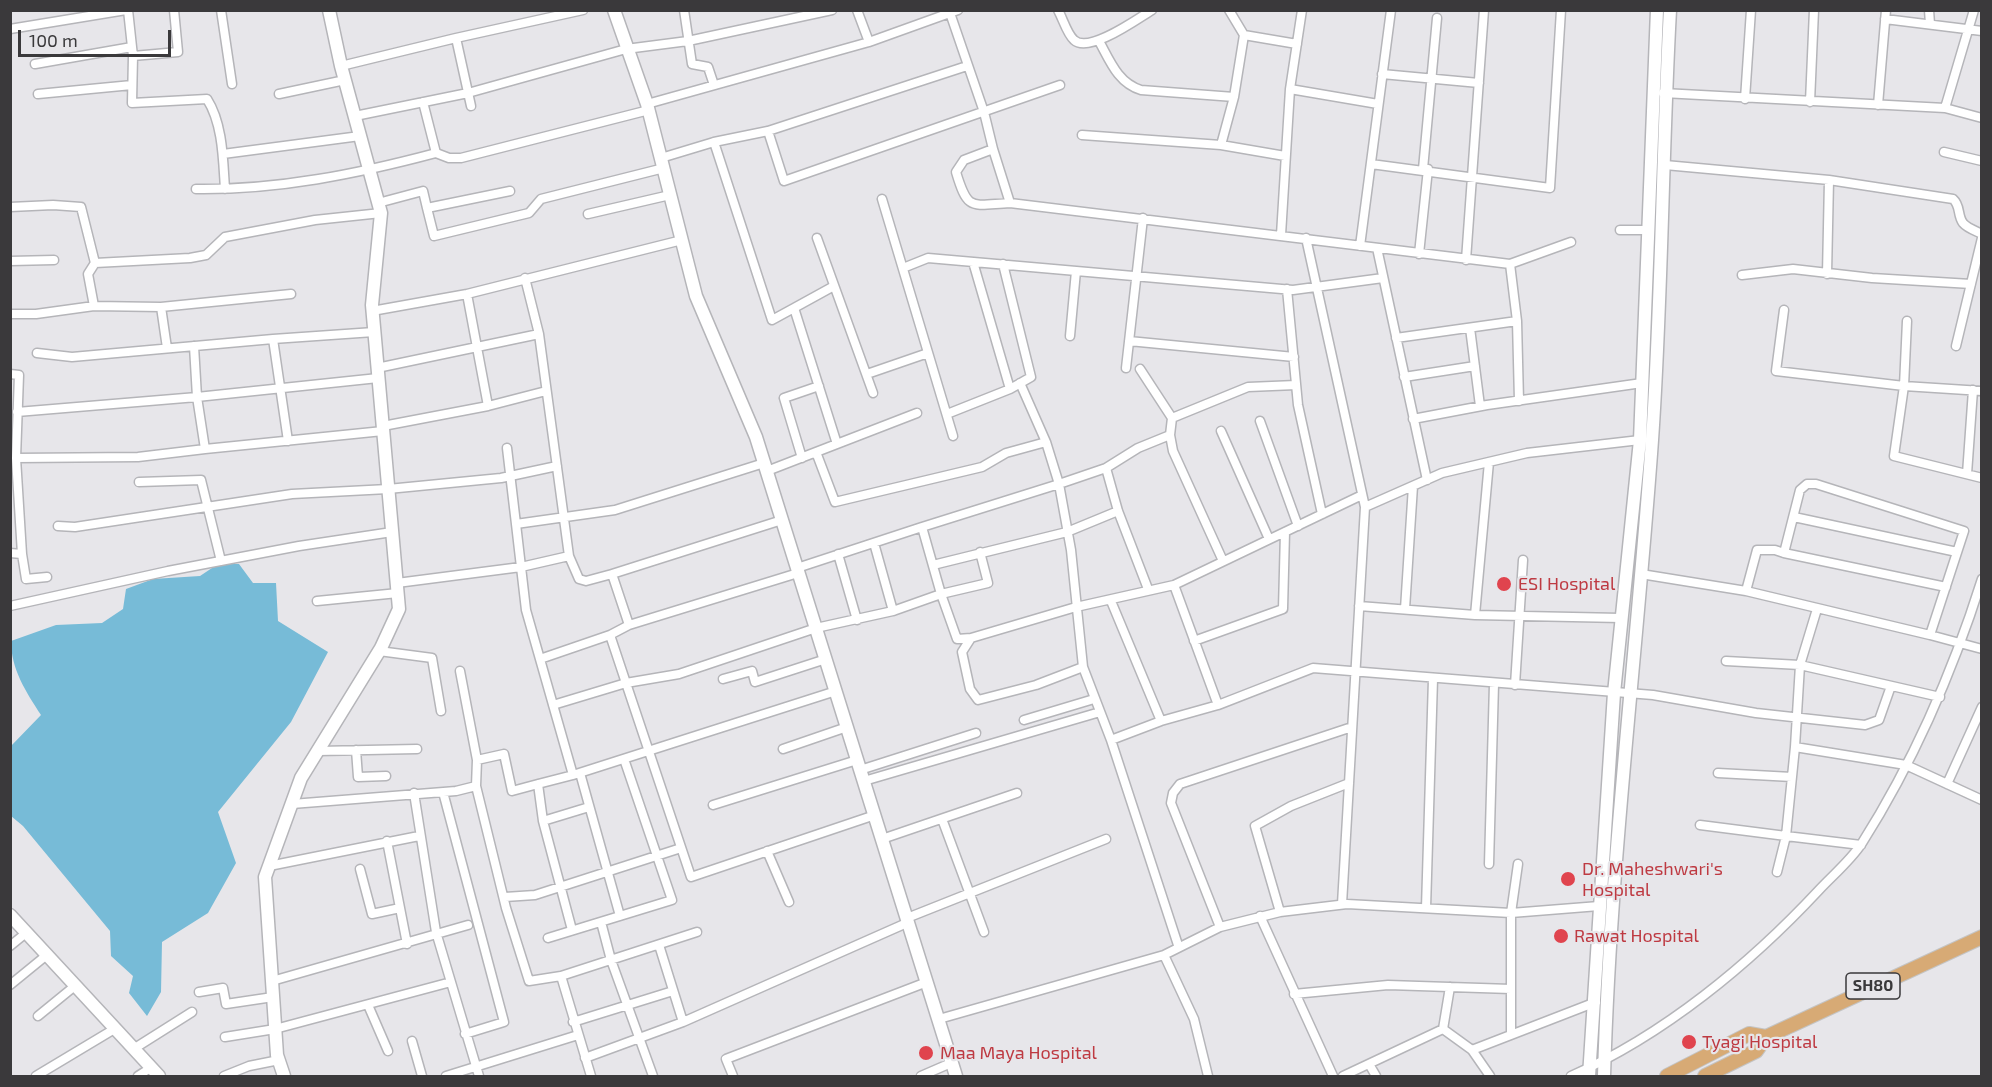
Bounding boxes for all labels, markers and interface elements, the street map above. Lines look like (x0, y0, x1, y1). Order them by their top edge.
scale bar (21, 18, 174, 56)
text: 100 m (29, 29, 78, 51)
place label: ESI Hospital (1518, 573, 1615, 595)
marker: ESI Hospital (1495, 575, 1513, 593)
place label: Dr. Maheshwari's Hospital (1582, 858, 1723, 900)
marker: Dr. Maheshwari's Hospital (1559, 870, 1577, 888)
place label: Rawat Hospital (1574, 925, 1699, 947)
marker: Rawat Hospital (1552, 927, 1570, 945)
road number: SH80 (1846, 973, 1900, 999)
place label: Tyagi Hospital (1702, 1031, 1817, 1053)
marker: Tyagi Hospital (1680, 1033, 1698, 1051)
place label: Maa Maya Hospital (940, 1042, 1097, 1064)
marker: Maa Maya Hospital (917, 1044, 935, 1062)

